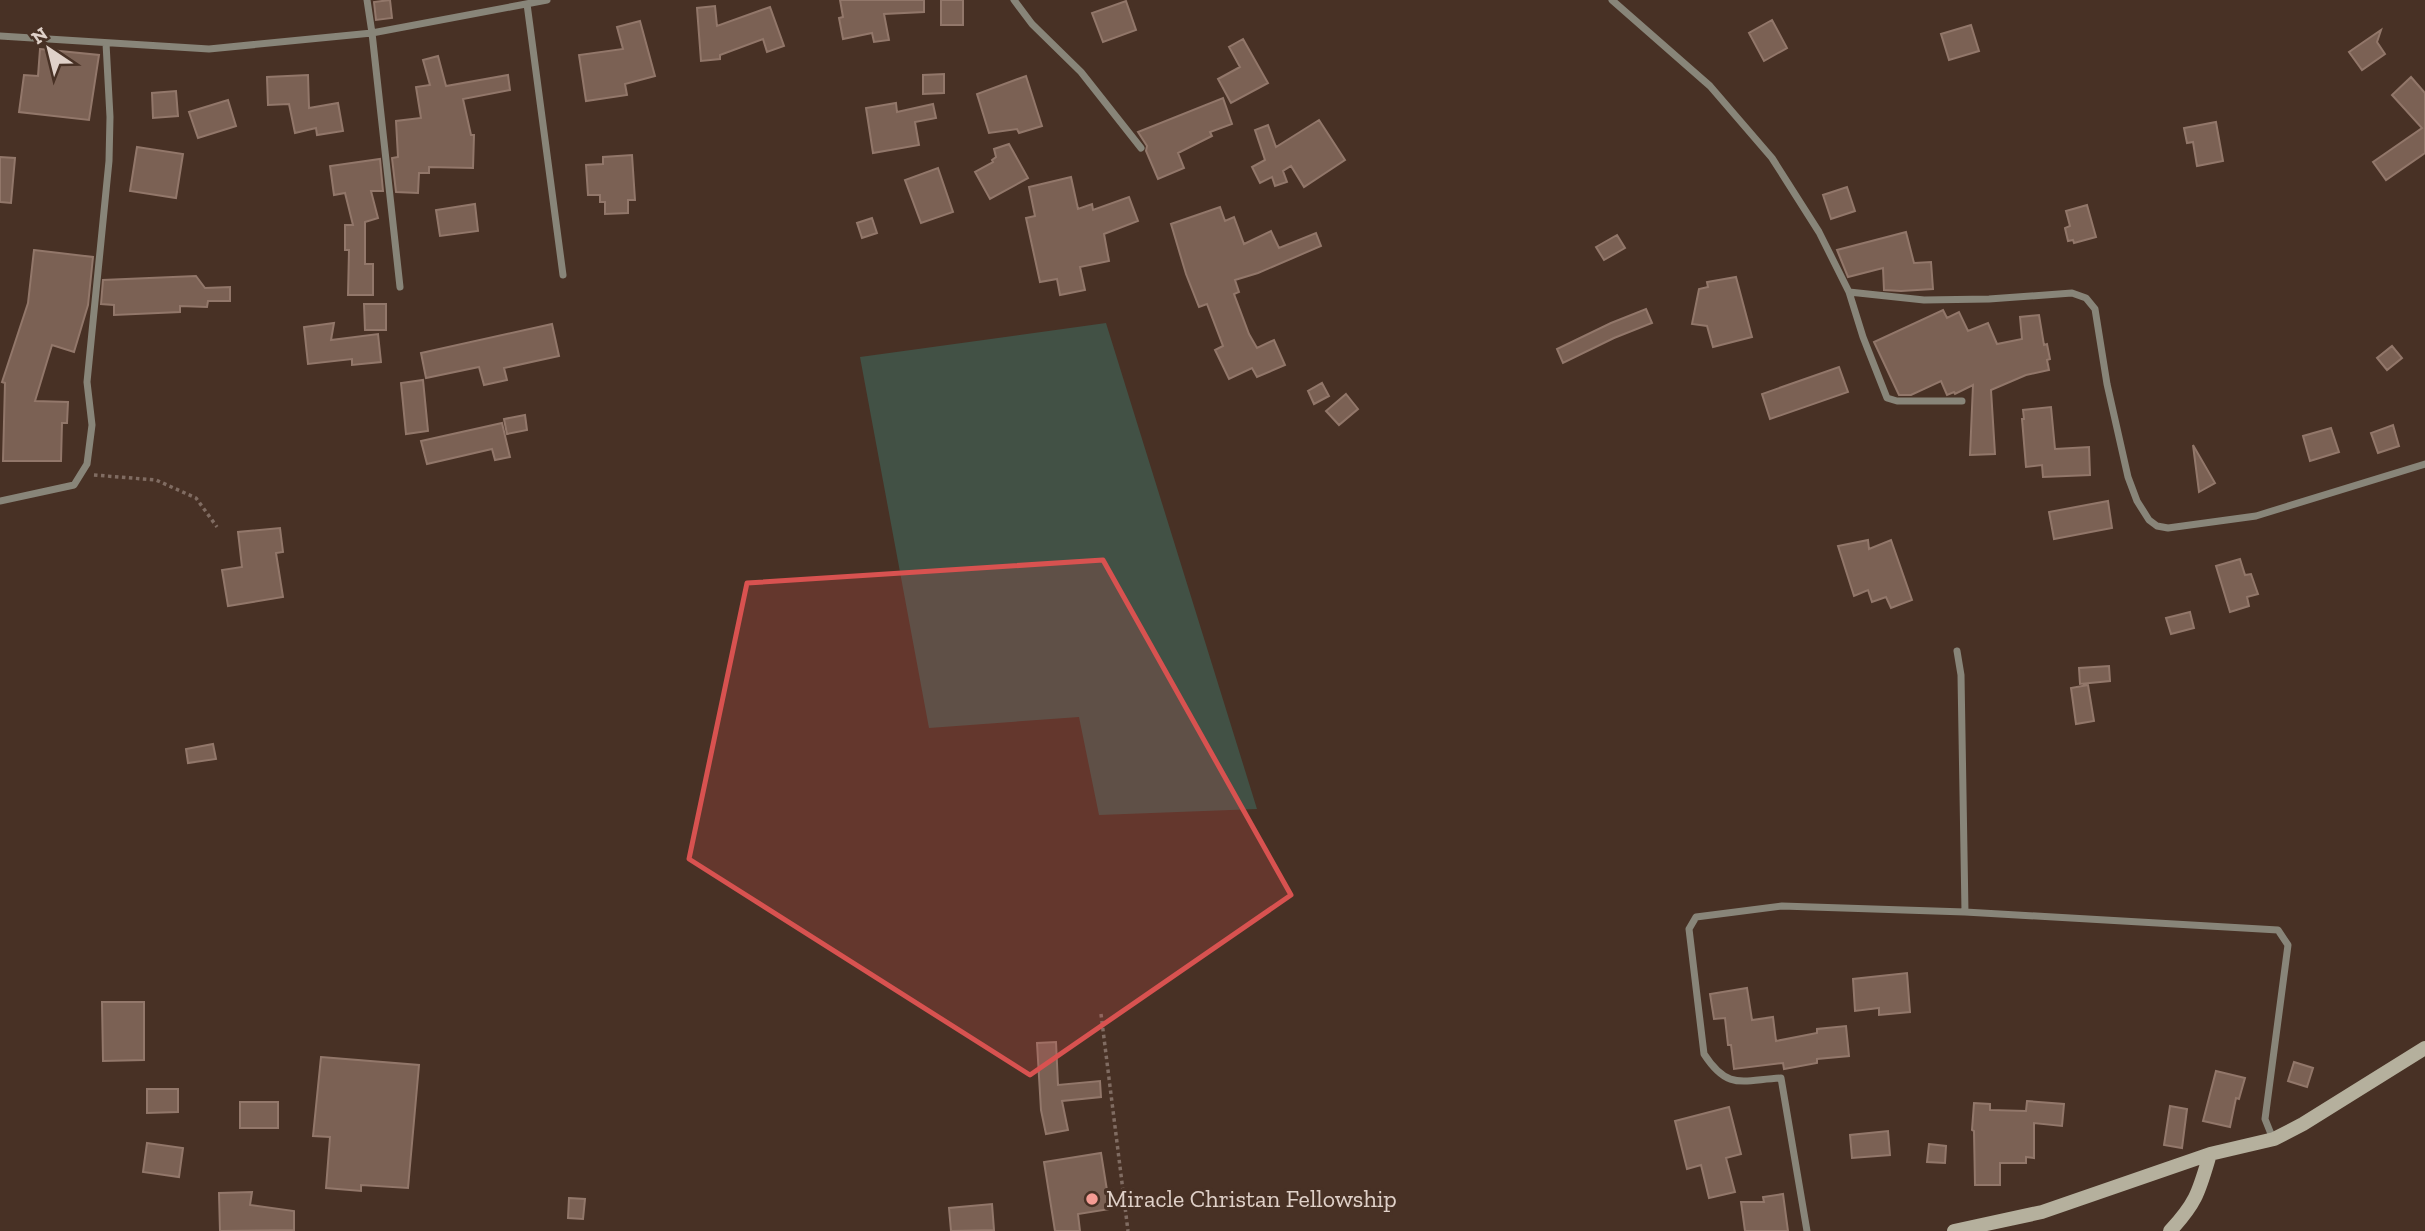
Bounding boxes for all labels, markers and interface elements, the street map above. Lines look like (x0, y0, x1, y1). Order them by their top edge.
north arrow (14, 14, 84, 84)
text: N (27, 22, 52, 49)
place label: Miracle Christan Fellowship (1106, 1184, 1397, 1213)
marker: Miracle Christan Fellowship (1084, 1191, 1100, 1207)

